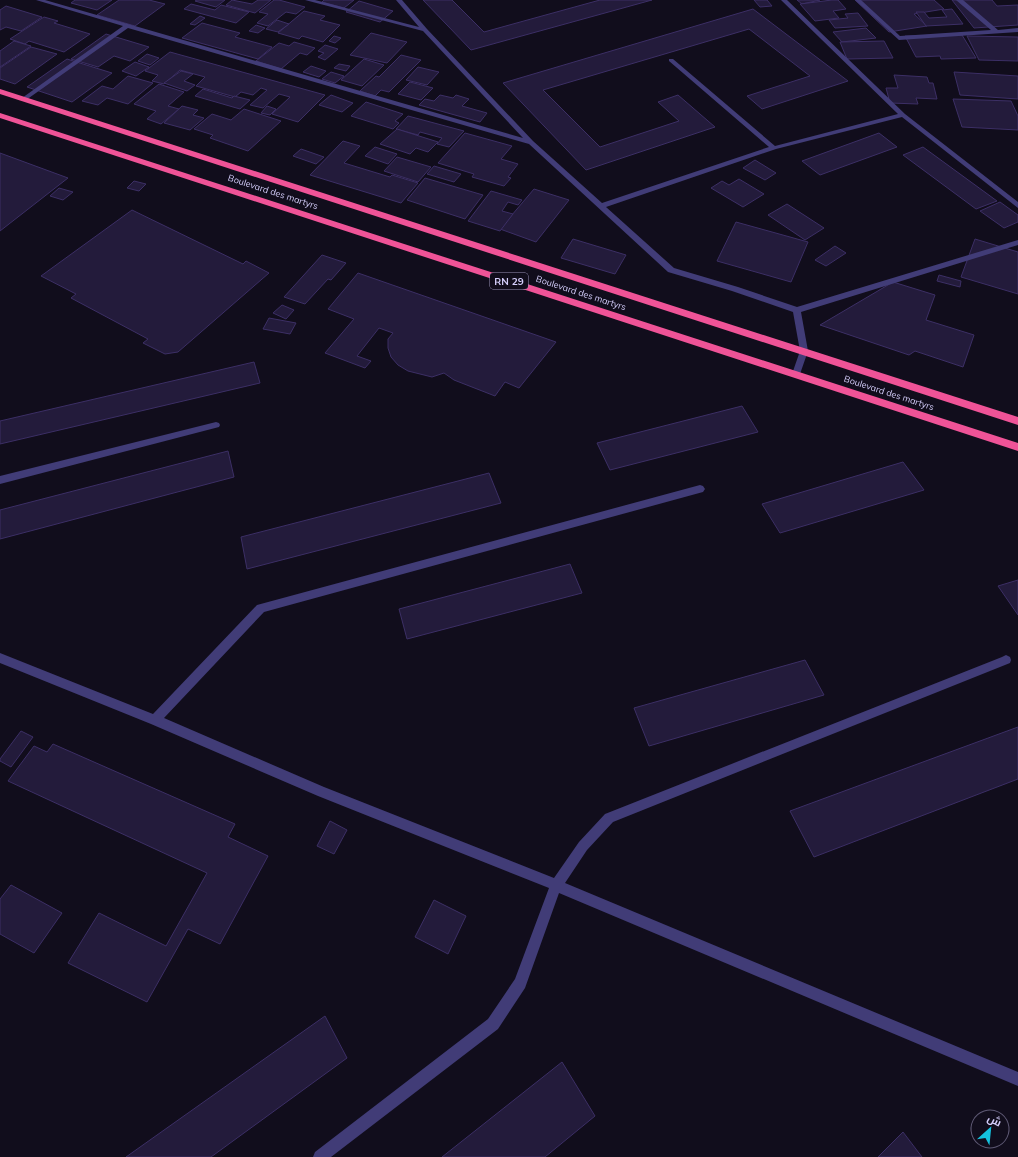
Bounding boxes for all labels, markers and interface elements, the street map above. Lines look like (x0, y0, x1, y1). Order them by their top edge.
street label: Boulevard des martyrs (226, 172, 320, 212)
road number: RN 29 (490, 273, 528, 289)
street label: Boulevard des martyrs (534, 273, 628, 313)
street label: Boulevard des martyrs (842, 373, 936, 413)
north arrow (970, 1109, 1010, 1149)
text: ش (985, 1111, 1004, 1130)

